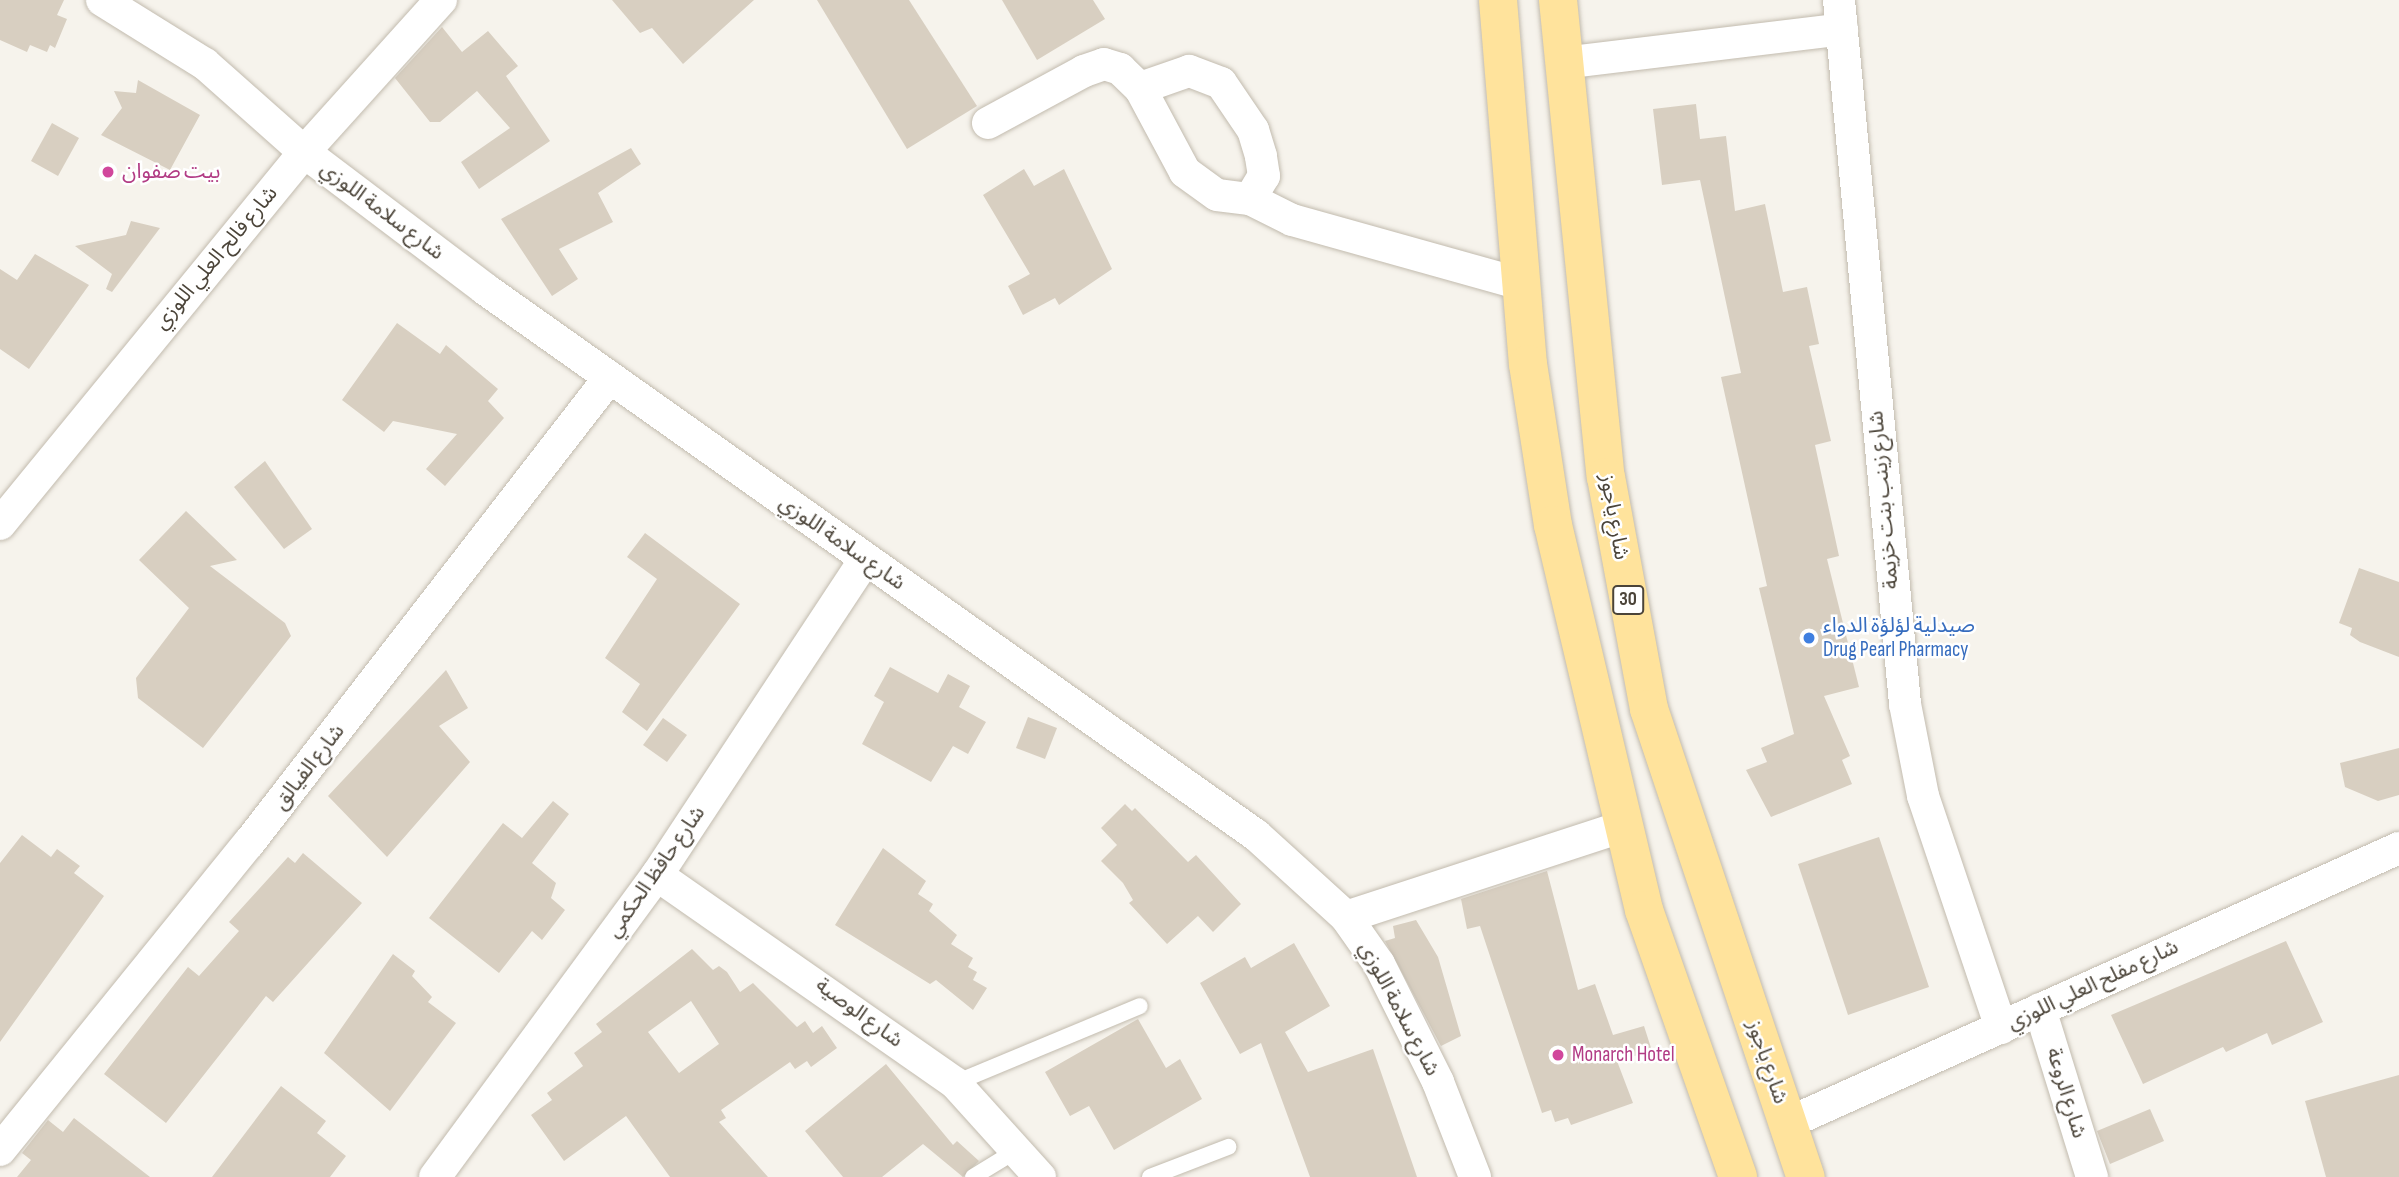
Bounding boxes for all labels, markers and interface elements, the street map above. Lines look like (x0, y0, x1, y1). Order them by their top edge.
street label: شارع سلامة اللوزي (315, 156, 449, 266)
place label: بيت صفوان (122, 159, 220, 185)
marker: بيت صفوان (100, 164, 116, 180)
street label: شارع فالح العلي اللوزي (149, 181, 283, 335)
street label: شارع زينب بنت خزيمة (1864, 410, 1904, 590)
street label: شارع ياجوز (1594, 472, 1634, 562)
street label: شارع سلامة اللوزي (774, 490, 910, 596)
road number: 30 (1610, 584, 1646, 615)
place label: صيدلية لؤلؤة الدواء Drug Pearl Pharmacy (1823, 613, 1975, 663)
marker: صيدلية لؤلؤة الدواء Drug Pearl Pharmacy (1801, 630, 1817, 646)
street label: شارع الفيالق (268, 719, 350, 815)
street label: شارع حافظ الحكمي (601, 801, 711, 943)
street label: شارع مفلح العلي اللوزي (2003, 934, 2183, 1036)
street label: شارع سلامة اللوزي (1353, 938, 1445, 1080)
street label: شارع الوصية (810, 973, 908, 1053)
street label: شارع ياجوز (1741, 1017, 1793, 1107)
place label: Monarch Hotel (1572, 1042, 1675, 1068)
street label: شارع الروعة (2040, 1045, 2092, 1141)
marker: Monarch Hotel (1550, 1047, 1566, 1063)

